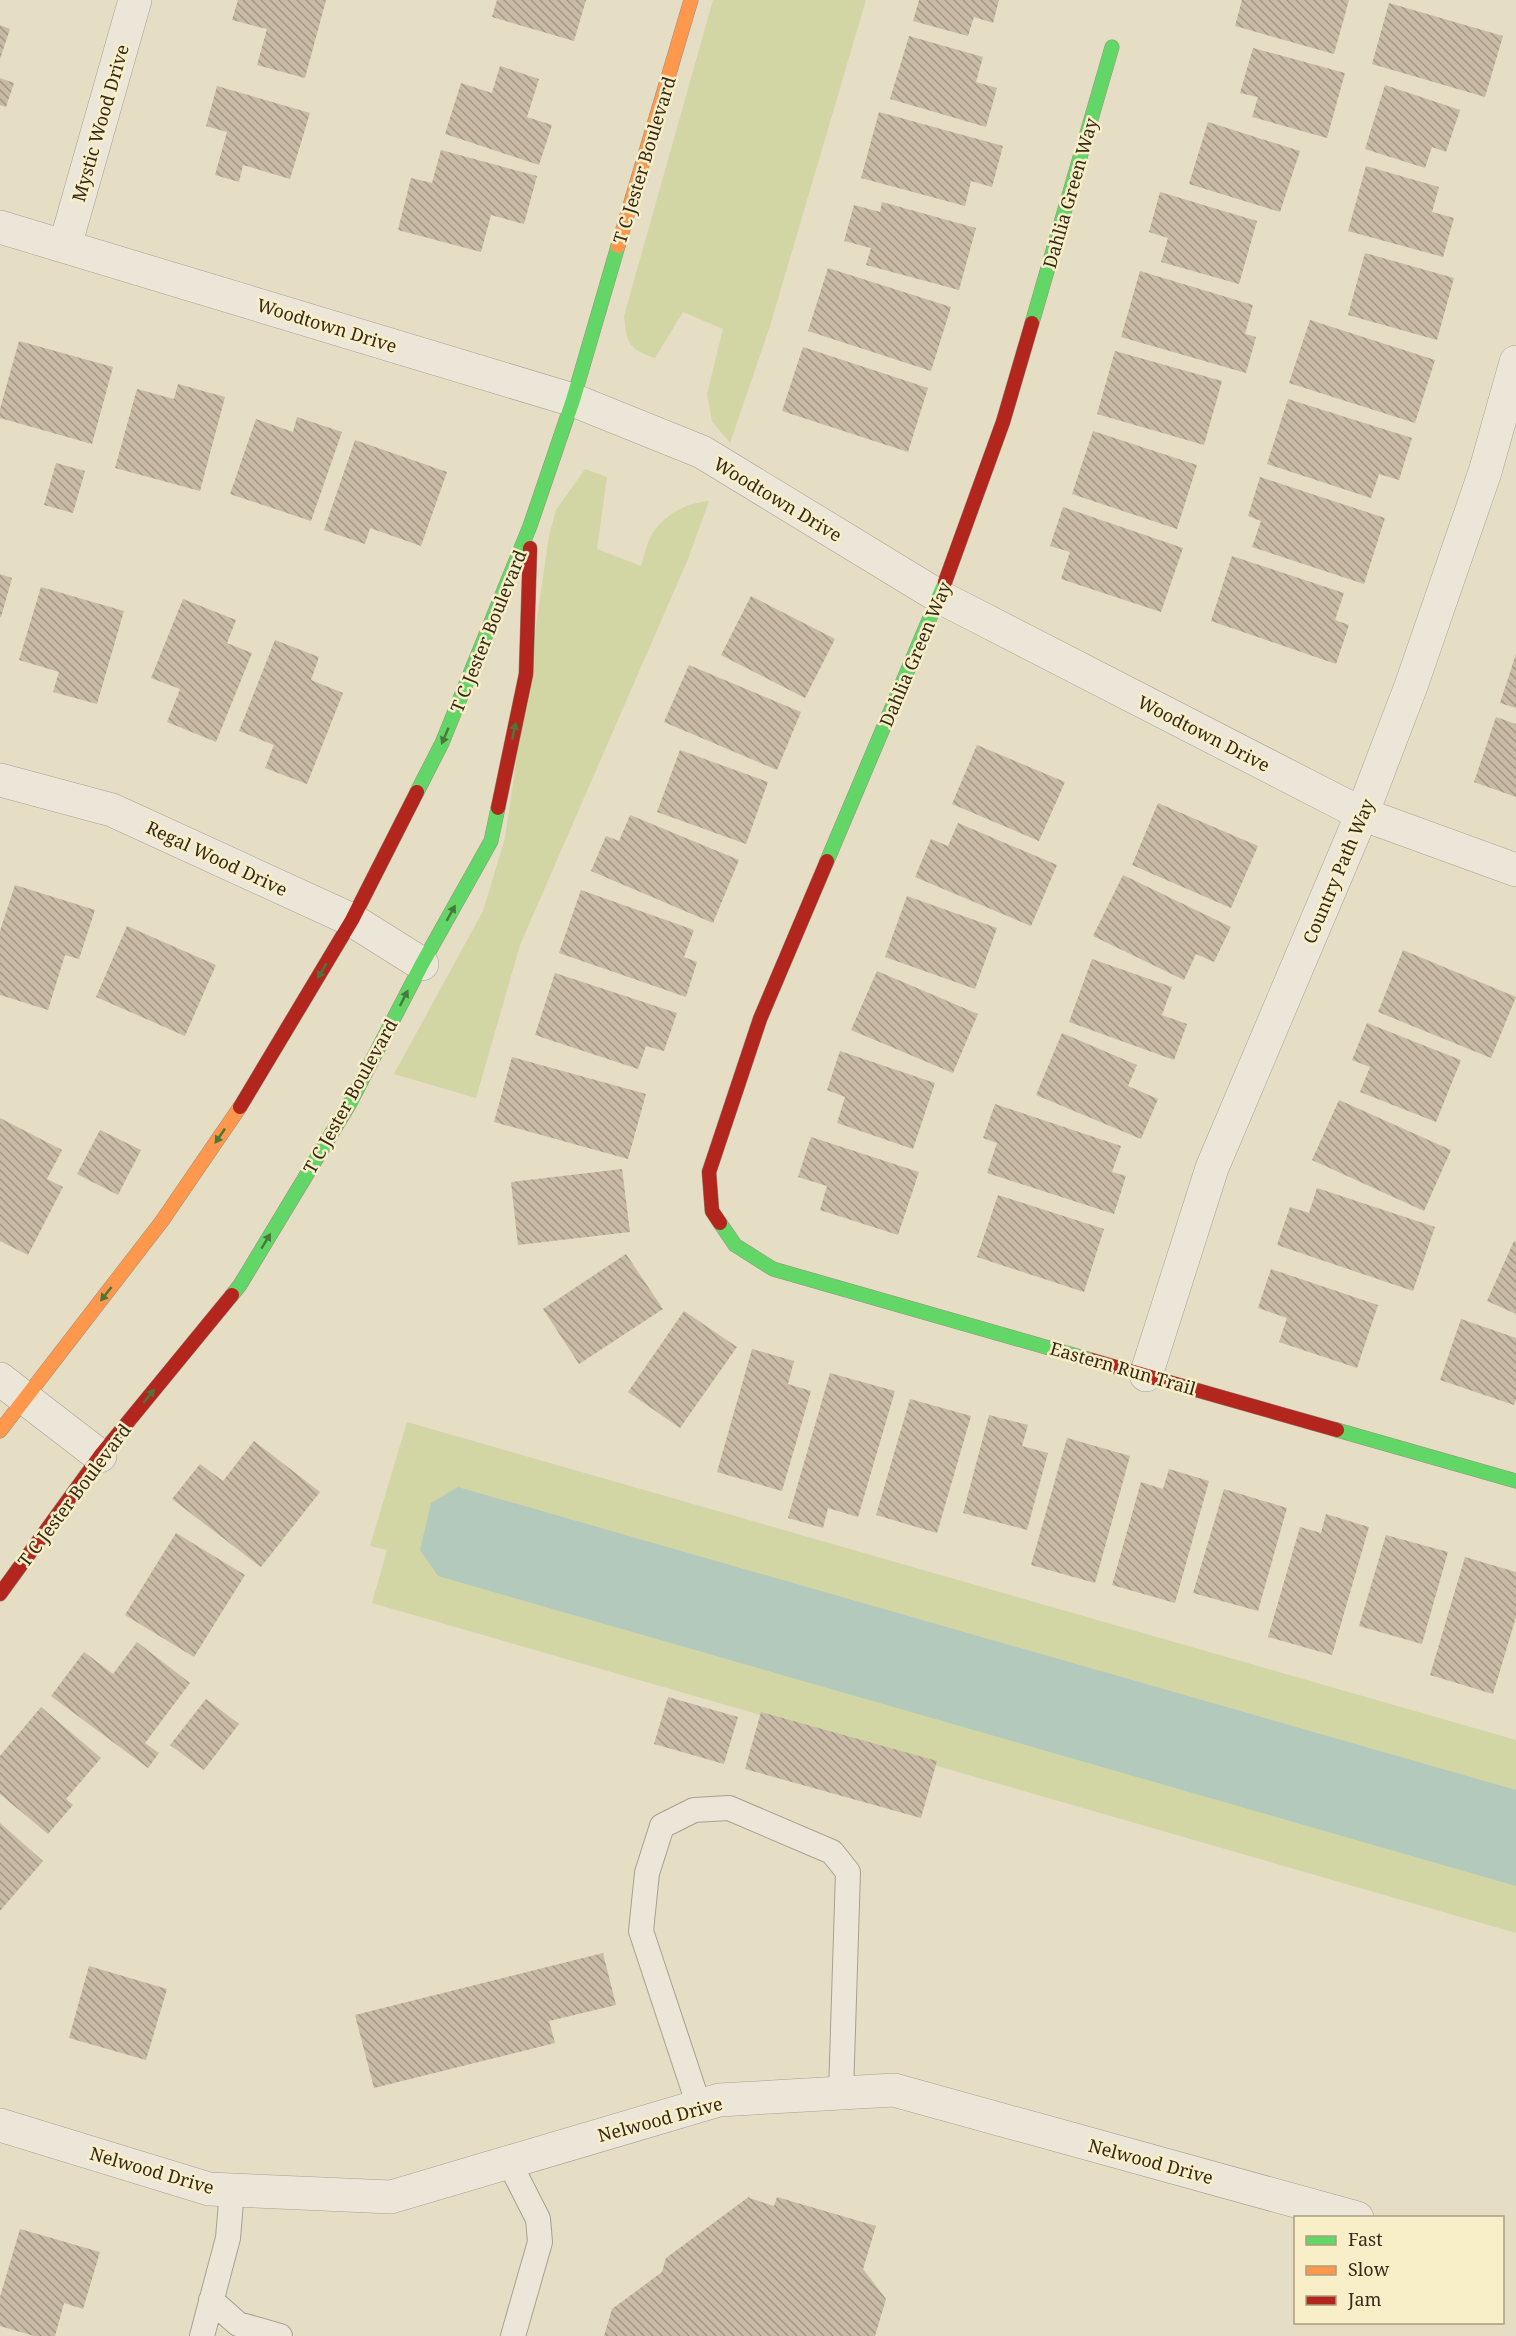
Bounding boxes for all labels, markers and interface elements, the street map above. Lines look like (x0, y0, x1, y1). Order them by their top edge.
street label: Mystic Wood Drive (66, 42, 134, 204)
street label: T C Jester Boulevard (607, 73, 681, 247)
street label: Dahlia Green Way (1037, 114, 1103, 271)
street label: Woodtown Drive (254, 292, 400, 358)
street label: Woodtown Drive (709, 451, 847, 547)
street label: T C Jester Boulevard (444, 546, 532, 716)
street label: Dahlia Green Way (874, 577, 957, 730)
street label: Woodtown Drive (1134, 689, 1274, 777)
one-way arrow (510, 721, 519, 740)
one-way arrow (440, 727, 449, 745)
street label: Country Path Way (1297, 794, 1380, 947)
street label: Regal Wood Drive (143, 815, 291, 901)
one-way arrow (445, 905, 456, 921)
one-way arrow (317, 963, 327, 980)
one-way arrow (399, 990, 409, 1007)
street label: T C Jester Boulevard (297, 1014, 403, 1178)
one-way arrow (214, 1128, 225, 1145)
one-way arrow (261, 1233, 272, 1249)
one-way arrow (100, 1287, 112, 1302)
street label: Eastern Run Trail (1047, 1336, 1199, 1400)
one-way arrow (143, 1389, 155, 1404)
street label: T C Jester Boulevard (12, 1418, 136, 1572)
street label: Nelwood Drive (595, 2091, 725, 2147)
street label: Nelwood Drive (1086, 2133, 1216, 2189)
street label: Nelwood Drive (87, 2141, 217, 2199)
legend (1294, 2216, 1504, 2324)
text: Fast (1348, 2227, 1383, 2251)
text: Slow (1348, 2257, 1390, 2281)
text: Jam (1347, 2287, 1382, 2311)

